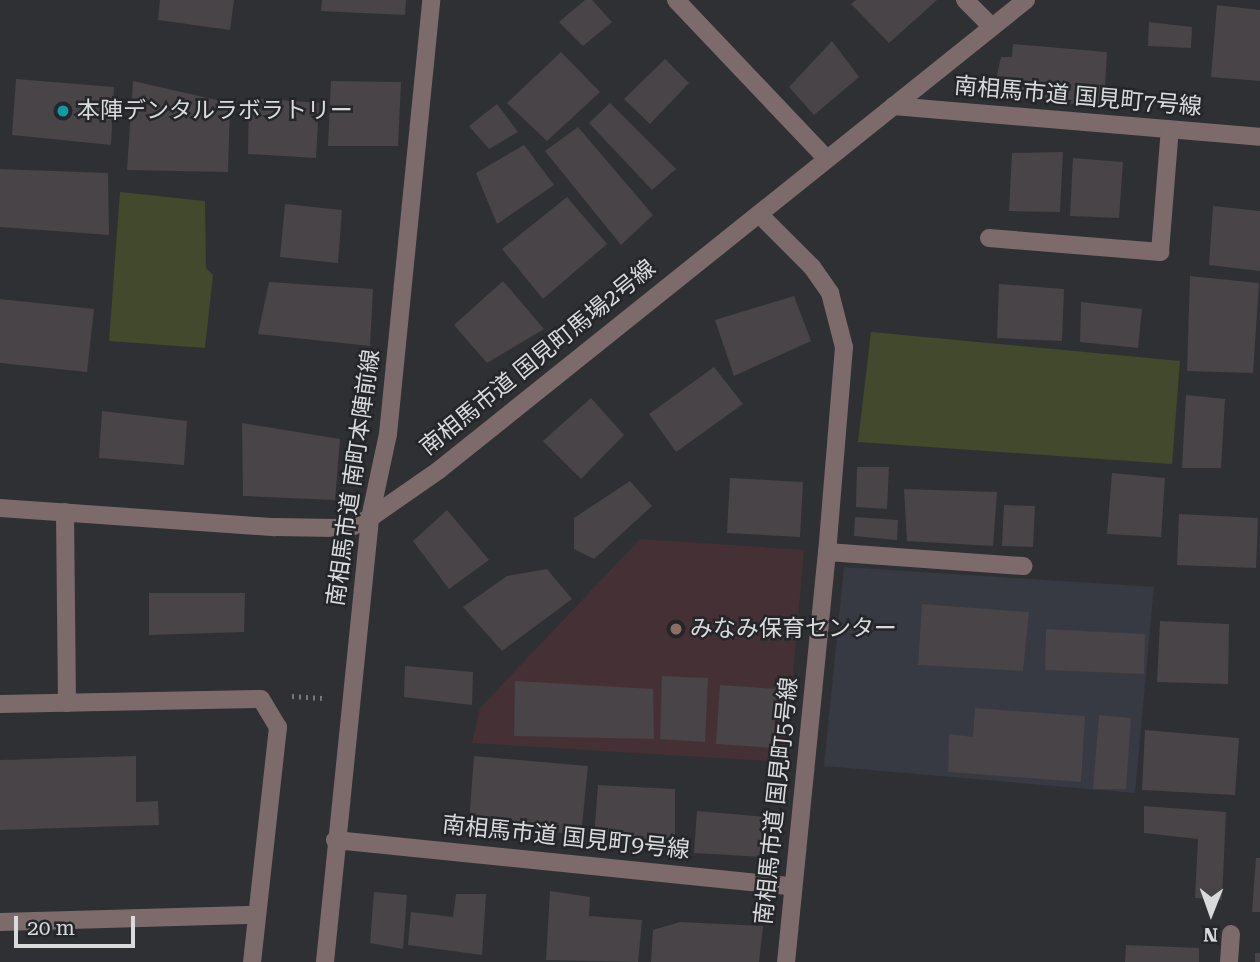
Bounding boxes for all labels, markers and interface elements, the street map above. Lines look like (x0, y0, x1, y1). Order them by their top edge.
street label: 南相馬市道 国見町7号線 (953, 72, 1203, 122)
place label: 本陣デンタルラボラトリー (77, 97, 353, 125)
marker: 本陣デンタルラボラトリー (55, 103, 71, 119)
street label: 南相馬市道 国見町馬場2号線 (415, 255, 661, 461)
street label: 南相馬市道 南町本陣前線 (322, 348, 386, 608)
place label: みなみ保育センター (690, 615, 897, 643)
marker: みなみ保育センター (668, 621, 684, 637)
street label: 南相馬市道 国見町5号線 (750, 676, 804, 926)
street label: 南相馬市道 国見町9号線 (441, 811, 691, 865)
north arrow (1176, 878, 1246, 948)
scale bar (18, 902, 138, 946)
text: 20 m (27, 916, 75, 940)
text: N (1203, 923, 1218, 946)

